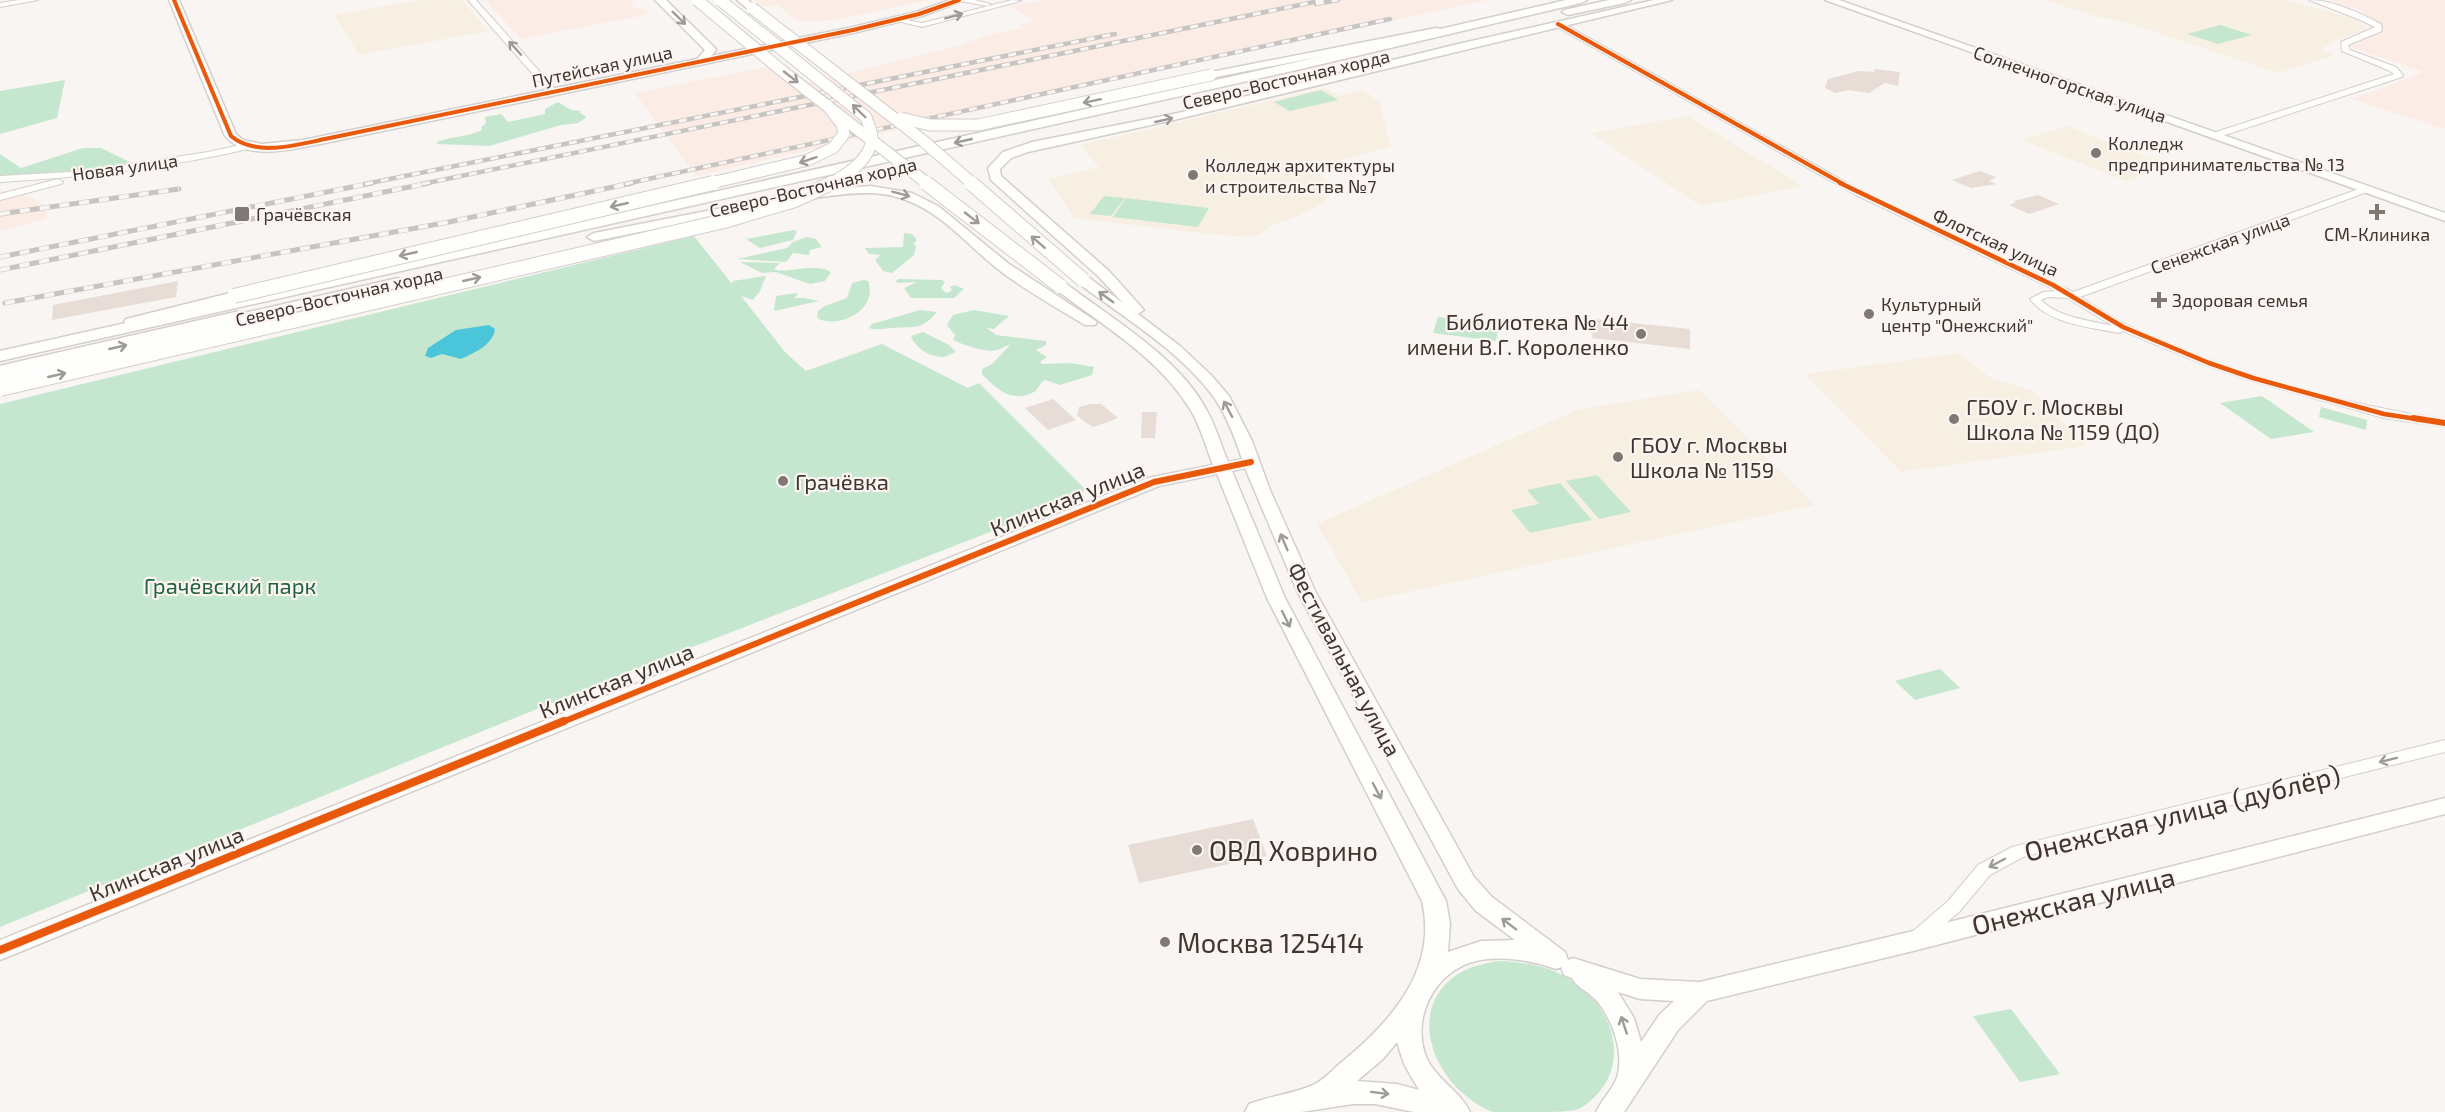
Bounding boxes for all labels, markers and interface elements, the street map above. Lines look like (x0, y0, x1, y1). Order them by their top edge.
one-way arrow (944, 10, 963, 21)
one-way arrow (671, 11, 686, 25)
one-way arrow (508, 40, 522, 55)
street label: Путейская улица (530, 40, 674, 92)
street label: Солнечногорская улица (1971, 41, 2169, 127)
street label: Северо-Восточная хорда (1180, 44, 1392, 114)
one-way arrow (782, 71, 798, 84)
one-way arrow (1083, 96, 1102, 107)
one-way arrow (852, 104, 867, 119)
one-way arrow (1154, 113, 1173, 125)
place label: Колледж предпринимательства № 13 (2108, 132, 2345, 175)
one-way arrow (953, 135, 972, 147)
marker: Колледж предпринимательства № 13 (2089, 146, 2103, 160)
street label: Новая улица (71, 149, 179, 185)
street label: Северо-Восточная хорда (707, 152, 919, 222)
place label: Колледж архитектуры и строительства №7 (1205, 154, 1395, 197)
one-way arrow (800, 155, 818, 166)
marker: Колледж архитектуры и строительства №7 (1186, 168, 1200, 182)
one-way arrow (891, 189, 910, 201)
one-way arrow (610, 200, 629, 211)
place label: Грачёвская (256, 203, 351, 225)
street label: Флотская улица (1930, 203, 2062, 281)
marker: СМ-Клиника (2368, 203, 2386, 221)
marker: Грачёвская (233, 205, 251, 223)
street label: Сенежская улица (2147, 208, 2293, 278)
one-way arrow (964, 212, 980, 225)
place label: СМ-Клиника (2324, 223, 2430, 245)
one-way arrow (1031, 235, 1046, 249)
one-way arrow (399, 248, 418, 260)
street label: Северо-Восточная хорда (233, 261, 445, 331)
one-way arrow (462, 273, 481, 285)
place label: Здоровая семья (2172, 289, 2308, 311)
one-way arrow (1098, 290, 1114, 303)
marker: Здоровая семья (2150, 291, 2168, 309)
place label: Культурный центр "Онежский" (1881, 293, 2033, 336)
marker: Культурный центр "Онежский" (1862, 307, 1876, 321)
place label: Библиотека № 44 имени В.Г. Короленко (1407, 308, 1629, 359)
marker: Библиотека № 44 имени В.Г. Короленко (1634, 327, 1648, 341)
one-way arrow (109, 340, 128, 352)
one-way arrow (47, 369, 66, 381)
place label: ГБОУ г. Москвы Школа № 1159 (ДО) (1966, 393, 2160, 444)
one-way arrow (1222, 401, 1234, 418)
marker: ГБОУ г. Москвы Школа № 1159 (ДО) (1947, 412, 1961, 426)
place label: ГБОУ г. Москвы Школа № 1159 (1630, 431, 1788, 482)
marker: ГБОУ г. Москвы Школа № 1159 (1611, 450, 1625, 464)
street label: Клинская улица (986, 455, 1148, 542)
place label: Грачёвка (795, 468, 889, 494)
marker: Грачёвка (776, 474, 790, 488)
one-way arrow (1278, 533, 1289, 551)
street label: Фестивальная улица (1282, 558, 1407, 761)
park label: Грачёвский парк (144, 572, 317, 598)
one-way arrow (1281, 609, 1292, 627)
street label: Клинская улица (535, 637, 697, 724)
one-way arrow (2379, 755, 2398, 767)
street label: Онежская улица (дублёр) (2021, 757, 2344, 868)
one-way arrow (1371, 782, 1383, 800)
street label: Клинская улица (85, 820, 247, 907)
place label: ОВД Ховрино (1209, 834, 1378, 867)
marker: ОВД Ховрино (1190, 843, 1204, 857)
one-way arrow (1989, 857, 2006, 869)
street label: Онежская улица (1968, 859, 2178, 942)
one-way arrow (1502, 917, 1518, 930)
place label: Москва 125414 (1177, 926, 1364, 958)
marker: Москва 125414 (1158, 935, 1172, 949)
one-way arrow (1617, 1016, 1628, 1035)
one-way arrow (1369, 1087, 1389, 1098)

